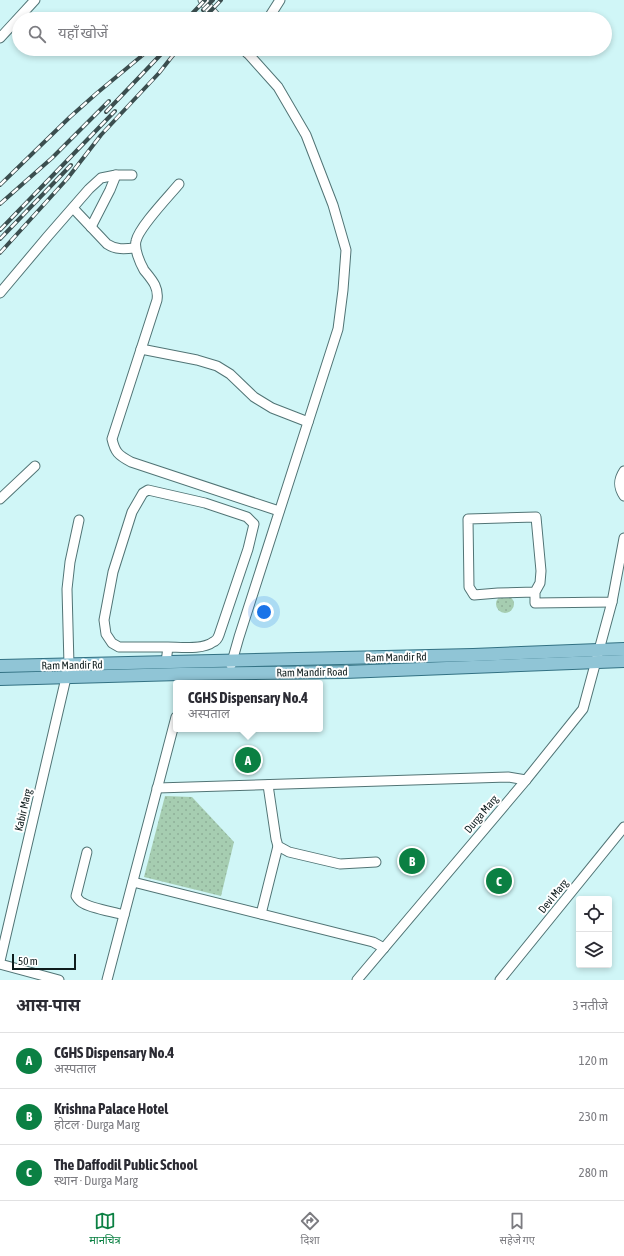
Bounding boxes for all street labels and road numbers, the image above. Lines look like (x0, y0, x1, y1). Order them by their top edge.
street label: Ram Mandir Rd (365, 650, 427, 664)
street label: Ram Mandir Rd (41, 658, 103, 672)
street label: Ram Mandir Road (276, 665, 348, 679)
street label: Kabir Marg (12, 787, 34, 832)
street label: Durga Marg (462, 792, 500, 835)
street label: Devi Marg (536, 877, 570, 915)

